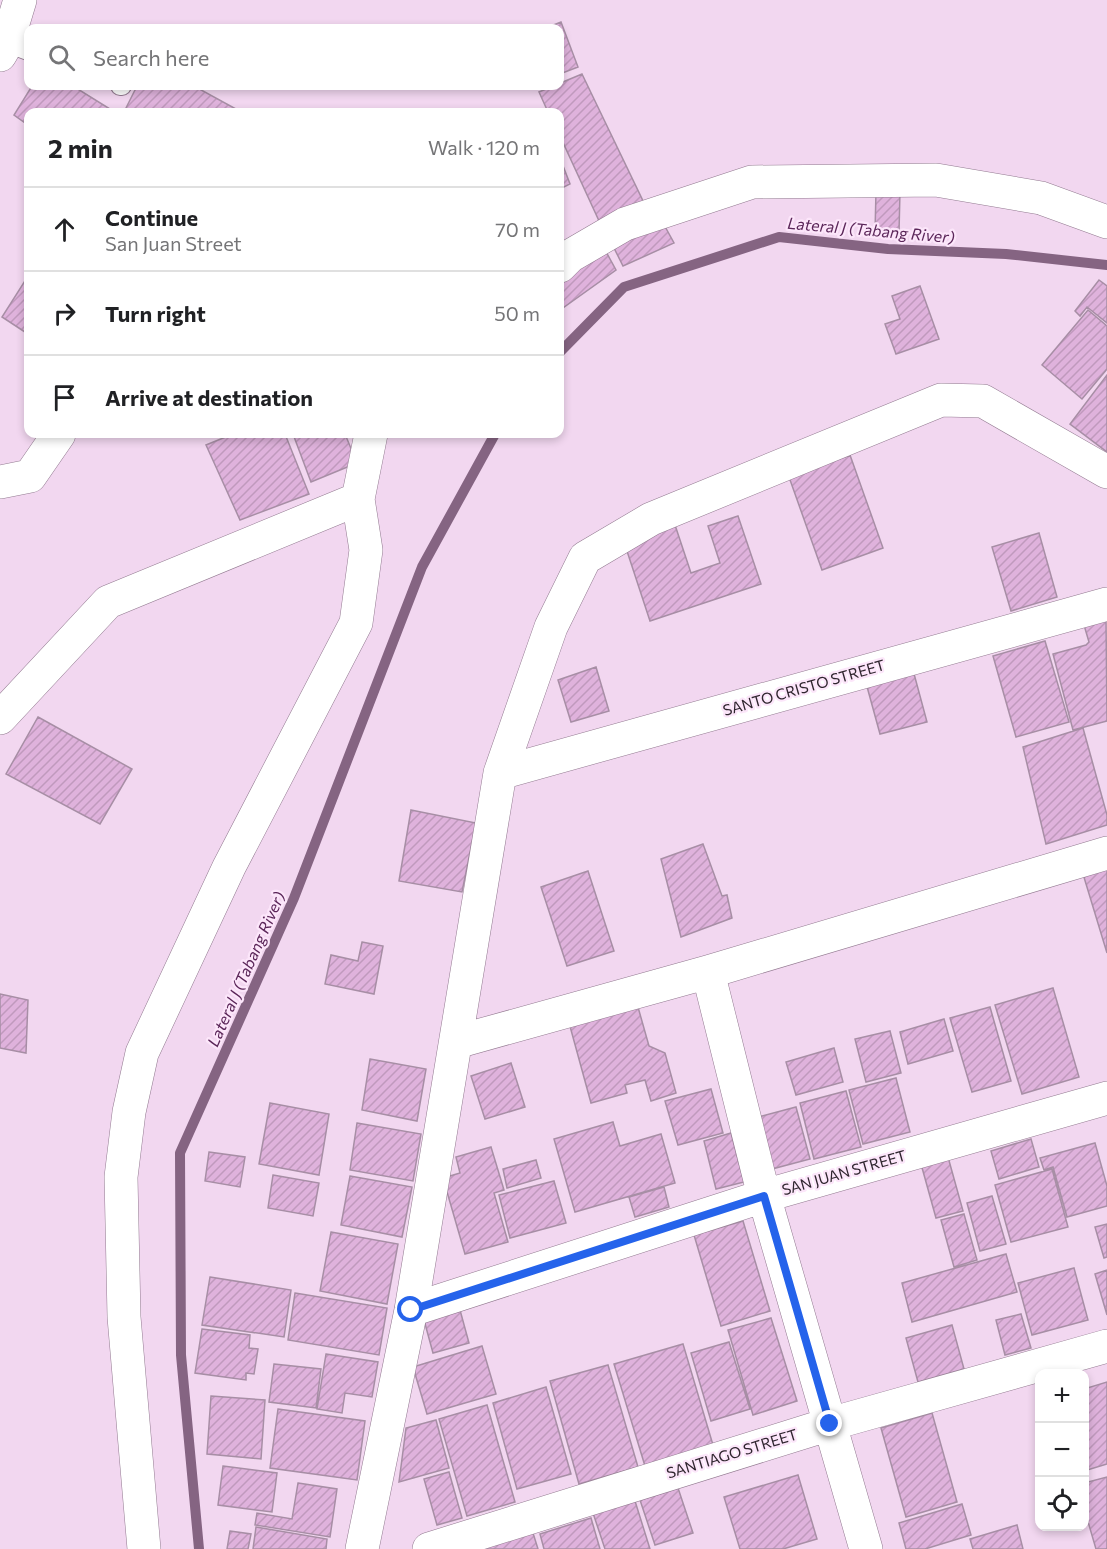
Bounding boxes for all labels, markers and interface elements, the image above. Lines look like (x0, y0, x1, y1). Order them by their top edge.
search box (24, 24, 564, 90)
icon: search (45, 41, 78, 74)
text: Search here (93, 44, 209, 71)
text: 2 min (48, 132, 113, 163)
text: Walk · 120 m (428, 135, 540, 159)
text: Continue (105, 204, 198, 231)
icon: ahead (48, 213, 81, 246)
water label: Lateral J (Tabang River) (787, 213, 955, 246)
text: 70 m (495, 217, 540, 241)
text: San Juan Street (105, 231, 242, 255)
icon: right (48, 297, 81, 330)
text: Turn right (105, 300, 206, 327)
text: 50 m (494, 301, 540, 325)
icon: arrive (48, 381, 81, 414)
text: Arrive at destination (105, 384, 313, 411)
street label: SANTO CRISTO STREET (721, 655, 887, 719)
water label: Lateral J (Tabang River) (203, 888, 288, 1049)
street label: SAN JUAN STREET (780, 1146, 908, 1198)
route start (397, 1296, 423, 1322)
map controls (1035, 1369, 1089, 1531)
button: + (1035, 1369, 1089, 1423)
route end (816, 1410, 842, 1436)
button: − (1035, 1423, 1089, 1477)
street label: SANTIAGO STREET (664, 1424, 800, 1482)
button: locate (1035, 1477, 1089, 1531)

